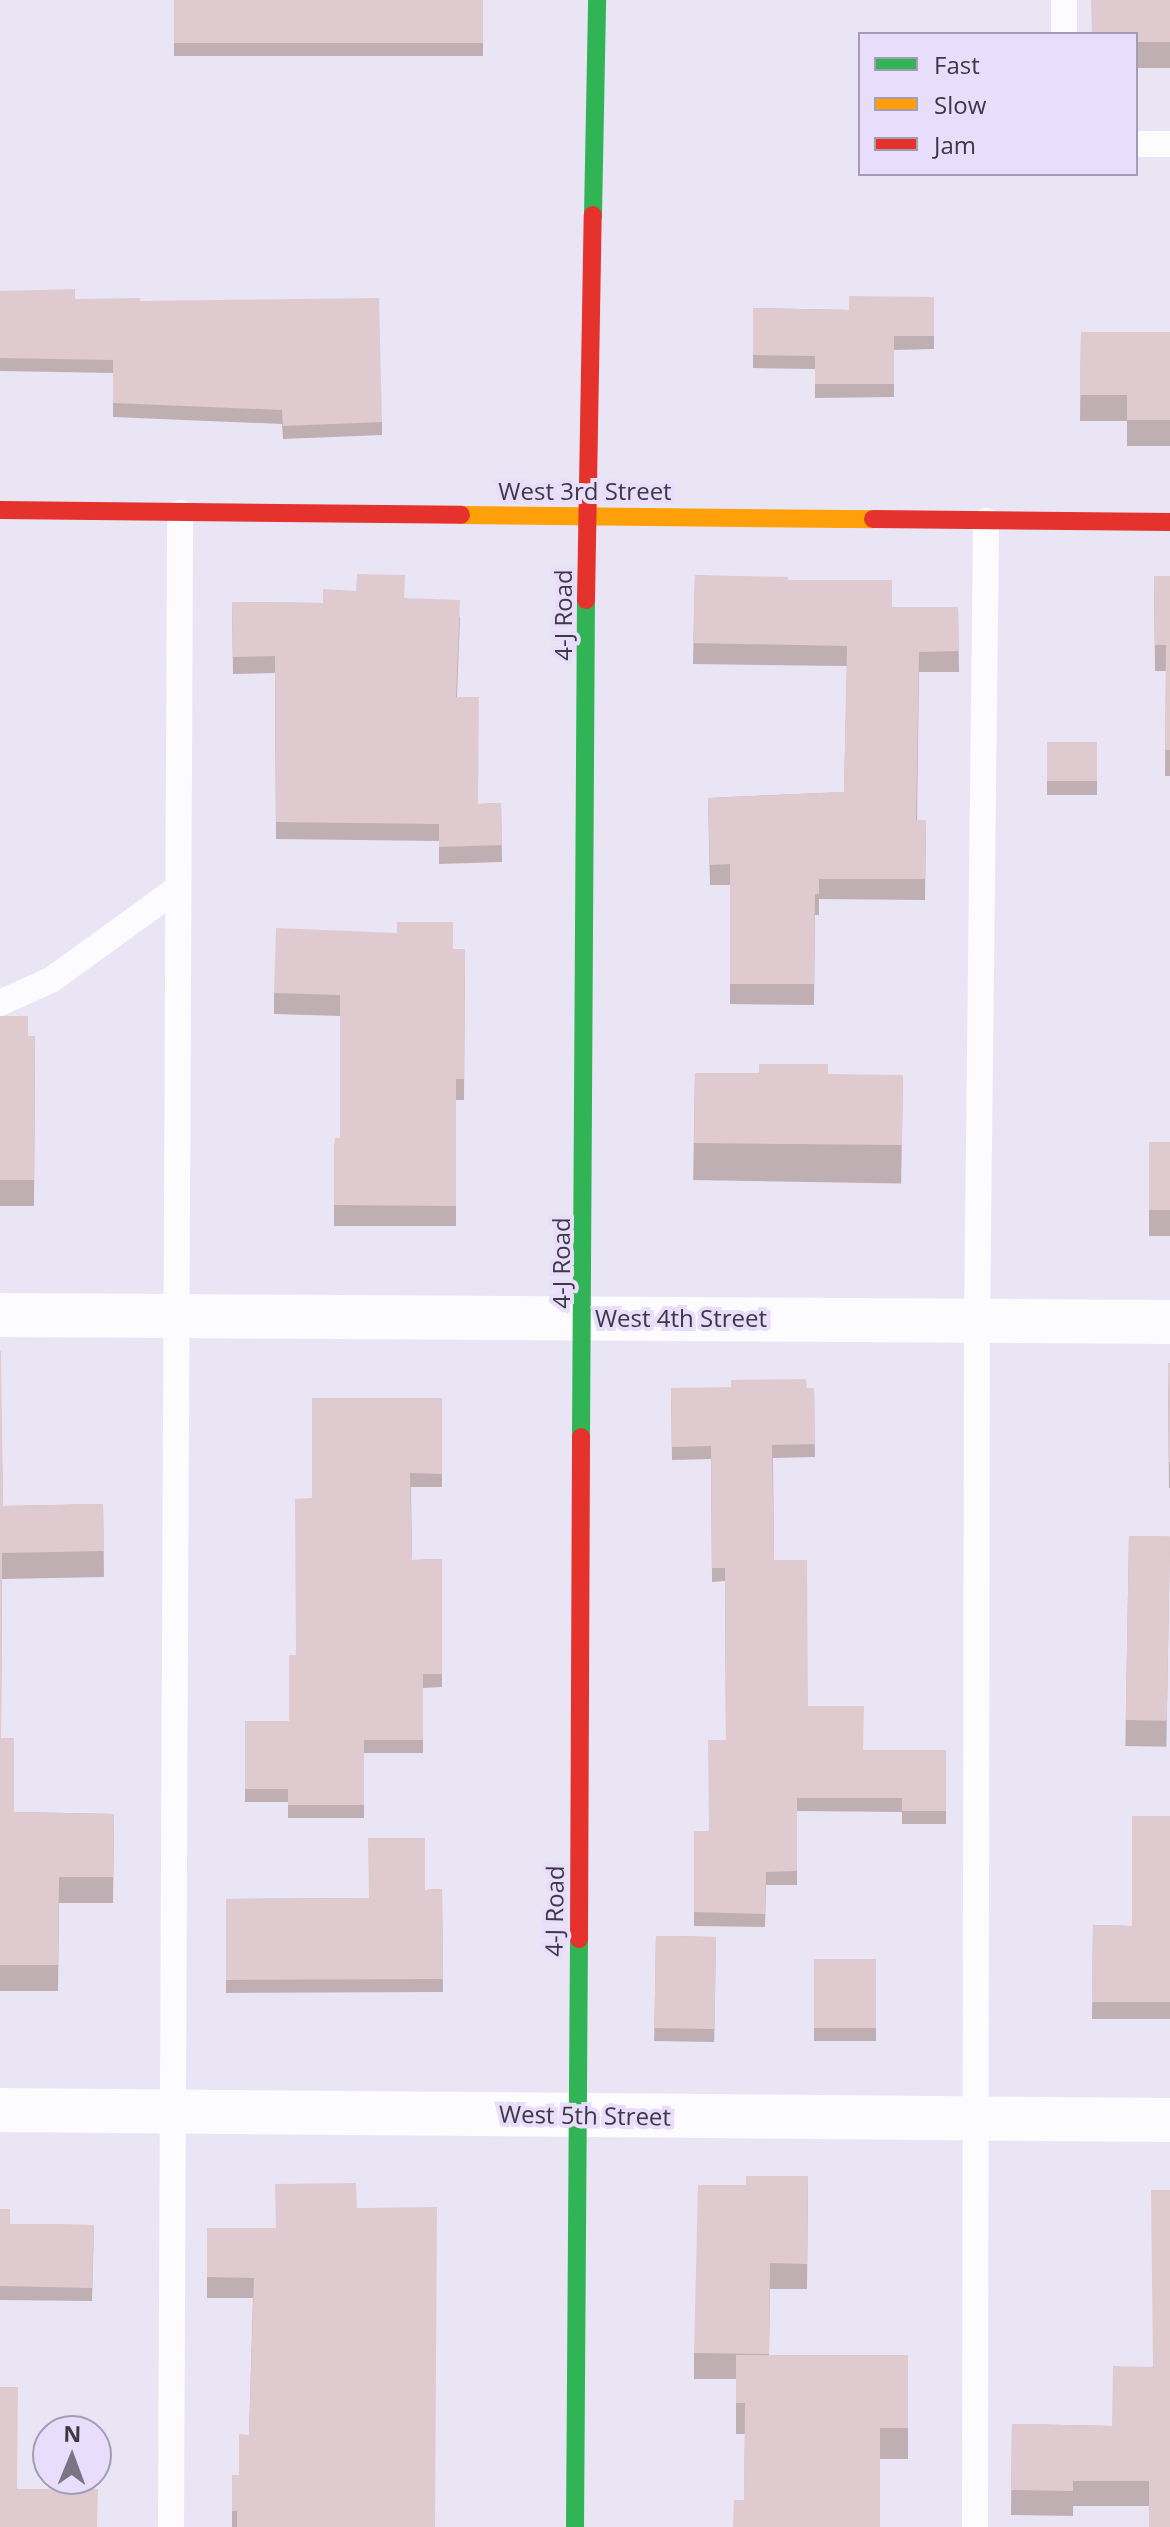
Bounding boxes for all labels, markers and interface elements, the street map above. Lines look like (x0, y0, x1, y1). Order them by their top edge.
legend (858, 32, 1138, 176)
text: Fast (934, 48, 980, 81)
text: Slow (934, 88, 986, 121)
text: Jam (934, 128, 976, 161)
street label: West 3rd Street (498, 477, 672, 505)
street label: 4-J Road (549, 569, 577, 661)
street label: 4-J Road (547, 1217, 575, 1309)
street label: West 4th Street (595, 1304, 767, 1332)
street label: 4-J Road (539, 1865, 569, 1957)
street label: West 5th Street (499, 2099, 671, 2131)
north arrow (32, 2415, 112, 2495)
text: N (63, 2418, 82, 2448)

